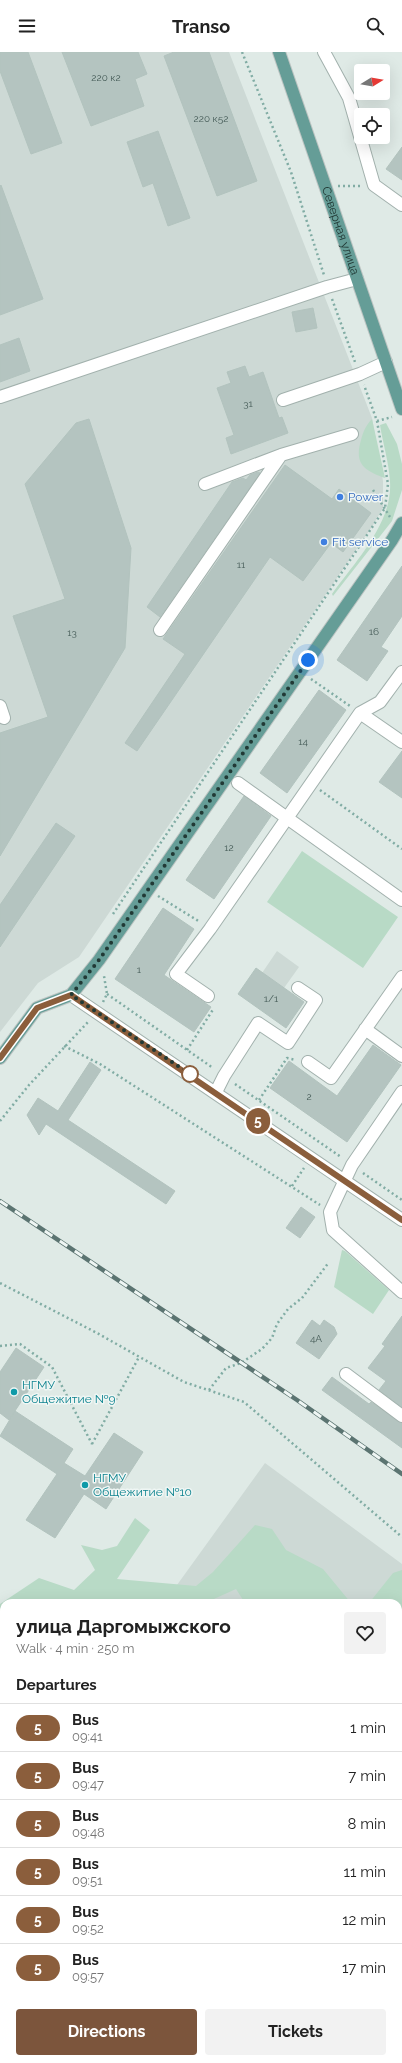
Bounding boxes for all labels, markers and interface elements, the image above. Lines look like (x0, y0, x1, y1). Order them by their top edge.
icon: menu (16, 15, 38, 37)
icon: search (364, 15, 386, 37)
text: Transo (172, 16, 230, 37)
north arrow (354, 64, 390, 100)
map controls (354, 64, 390, 144)
house number: 220 к2 (91, 72, 121, 83)
button: locate (354, 108, 390, 144)
house number: 220 к52 (194, 113, 228, 124)
street label: Северная улица (319, 185, 362, 277)
house number: 31 (243, 398, 254, 409)
place label: Power (348, 490, 384, 504)
marker: Power (335, 492, 345, 502)
place label: Fit service (332, 535, 388, 549)
marker: Fit service (319, 537, 329, 547)
house number: 11 (237, 559, 246, 570)
house number: 16 (369, 626, 379, 637)
house number: 13 (67, 627, 77, 638)
your location (298, 650, 318, 670)
house number: 14 (298, 736, 308, 747)
house number: 12 (224, 842, 234, 853)
house number: 1 (137, 964, 142, 975)
house number: 1/1 (264, 993, 279, 1004)
unlabelled marker (181, 1065, 199, 1083)
house number: 2 (306, 1091, 312, 1102)
line badge: 5 (245, 1108, 271, 1134)
text: 5 (254, 1113, 262, 1129)
house number: 4А (310, 1333, 322, 1344)
place label: НГМУ Общежитие №9 (22, 1378, 116, 1406)
marker: НГМУ Общежитие №9 (9, 1387, 19, 1397)
place label: НГМУ Общежитие №10 (93, 1471, 192, 1499)
marker: НГМУ Общежитие №10 (80, 1480, 90, 1490)
button: heart (344, 1612, 386, 1654)
text: улица Даргомыжского (16, 1615, 231, 1637)
text: Walk · 4 min · 250 m (16, 1641, 134, 1656)
text: Departures (16, 1676, 97, 1694)
text: Bus (72, 1711, 99, 1729)
text: 1 min (350, 1719, 386, 1737)
text: 5 (34, 1720, 42, 1736)
text: 09:41 (72, 1729, 103, 1744)
text: Bus (72, 1759, 99, 1777)
text: 7 min (348, 1767, 386, 1785)
text: 5 (34, 1768, 42, 1784)
text: 09:47 (72, 1777, 104, 1792)
text: Bus (72, 1807, 99, 1825)
text: 8 min (347, 1815, 386, 1833)
text: 5 (34, 1816, 42, 1832)
text: 09:48 (72, 1825, 105, 1840)
text: Bus (72, 1855, 99, 1873)
text: 11 min (344, 1863, 386, 1881)
text: 5 (34, 1864, 42, 1880)
text: 09:51 (72, 1873, 103, 1888)
text: Bus (72, 1903, 99, 1921)
text: 12 min (342, 1911, 386, 1929)
text: 5 (34, 1912, 42, 1928)
text: 09:52 (72, 1921, 104, 1936)
text: Bus (72, 1951, 99, 1969)
text: 17 min (342, 1959, 386, 1977)
text: 5 (34, 1960, 42, 1976)
text: 09:57 (72, 1969, 104, 1984)
button: Directions (16, 2009, 197, 2055)
button: Tickets (205, 2009, 386, 2055)

